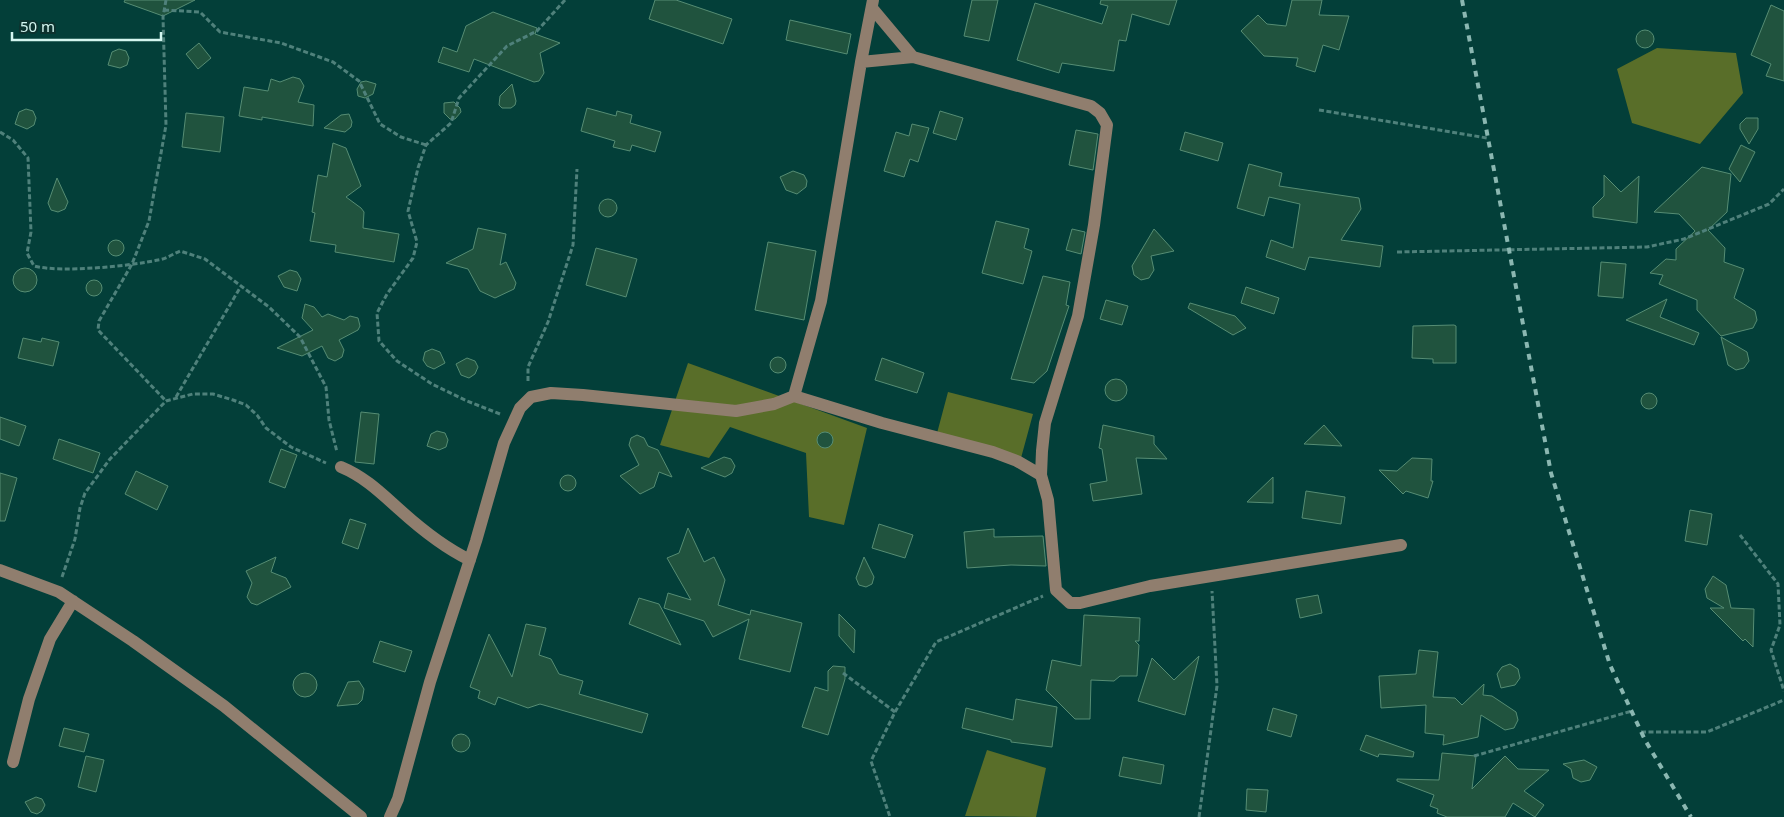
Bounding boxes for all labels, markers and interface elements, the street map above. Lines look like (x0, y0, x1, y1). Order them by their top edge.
scale bar (12, 10, 161, 42)
text: 50 m (20, 16, 55, 36)

